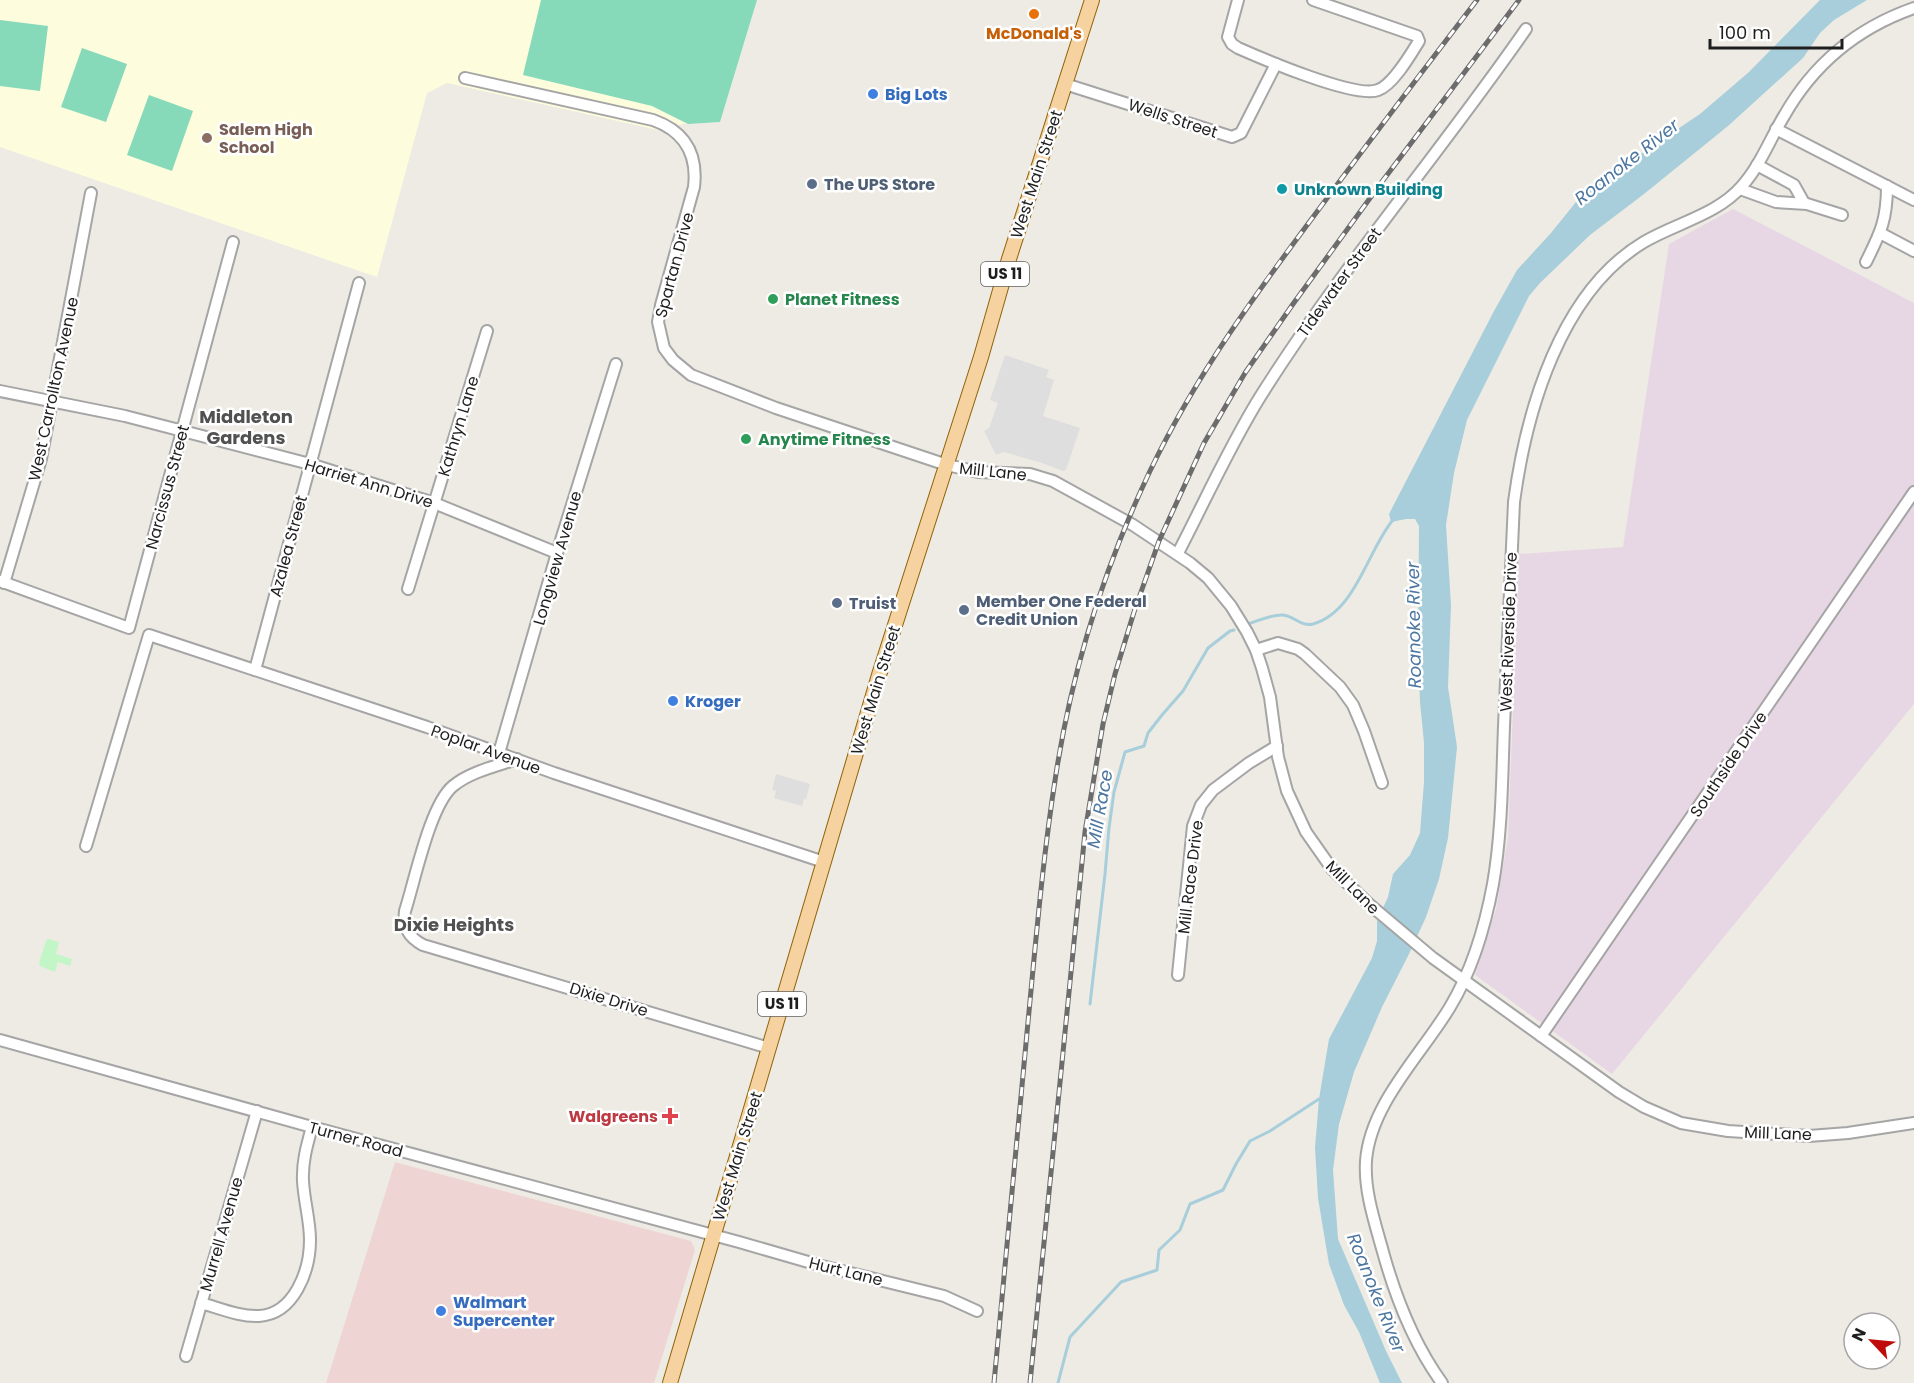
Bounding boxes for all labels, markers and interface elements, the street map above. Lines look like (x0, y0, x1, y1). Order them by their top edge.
marker: McDonald's (1027, 7, 1041, 21)
scale bar (1710, 12, 1842, 50)
text: 100 m (1719, 20, 1771, 45)
place label: McDonald's (986, 22, 1082, 45)
place label: Big Lots (885, 83, 948, 106)
marker: Big Lots (866, 87, 880, 101)
street label: Wells Street (1125, 93, 1221, 144)
street label: West Main Street (1005, 107, 1068, 241)
water label: Roanoke River (1569, 112, 1685, 210)
place label: Salem High School (219, 118, 313, 159)
marker: Salem High School (200, 131, 214, 145)
place label: The UPS Store (824, 173, 935, 196)
marker: The UPS Store (805, 177, 819, 191)
place label: Unknown Building (1294, 178, 1443, 201)
marker: Unknown Building (1275, 182, 1289, 196)
street label: Spartan Drive (649, 210, 700, 320)
street label: Tidewater Street (1292, 223, 1387, 342)
road number: US 11 (981, 262, 1029, 286)
place label: Planet Fitness (785, 288, 900, 311)
marker: Planet Fitness (766, 292, 780, 306)
street label: West Carrollton Avenue (23, 295, 84, 483)
street label: Kathryn Lane (432, 373, 485, 479)
district label: Middleton Gardens (199, 404, 293, 450)
street label: Narcissus Street (140, 422, 195, 552)
place label: Anytime Fitness (758, 428, 891, 451)
marker: Anytime Fitness (739, 432, 753, 446)
street label: Harriet Ann Drive (302, 453, 436, 514)
street label: Mill Lane (958, 457, 1028, 486)
street label: Longview Avenue (527, 488, 588, 628)
street label: Azalea Street (264, 492, 313, 600)
street label: West Riverside Drive (1494, 552, 1523, 712)
water label: Roanoke River (1400, 560, 1427, 689)
place label: Member One Federal Credit Union (976, 590, 1147, 631)
place label: Truist (849, 592, 896, 615)
marker: Truist (830, 596, 844, 610)
marker: Member One Federal Credit Union (957, 603, 971, 617)
street label: West Main Street (845, 623, 906, 758)
place label: Kroger (685, 690, 741, 713)
marker: Kroger (666, 694, 680, 708)
street label: Southside Drive (1684, 707, 1772, 822)
street label: Poplar Avenue (428, 719, 544, 780)
water label: Mill Race (1080, 768, 1119, 850)
street label: Mill Race Drive (1172, 819, 1209, 935)
street label: Mill Lane (1321, 855, 1385, 919)
district label: Dixie Heights (394, 912, 514, 937)
street label: Dixie Drive (567, 977, 651, 1022)
road number: US 11 (758, 992, 806, 1016)
street label: West Main Street (707, 1089, 768, 1224)
place label: Walgreens (568, 1105, 658, 1128)
marker: Walgreens (663, 1109, 677, 1123)
street label: Turner Road (306, 1116, 406, 1163)
street label: Mill Lane (1744, 1121, 1812, 1146)
street label: Murrell Avenue (194, 1174, 249, 1294)
water label: Roanoke River (1341, 1229, 1412, 1357)
street label: Hurt Lane (807, 1251, 885, 1292)
place label: Walmart Supercenter (453, 1291, 555, 1332)
marker: Walmart Supercenter (434, 1304, 448, 1318)
north arrow (1842, 1311, 1902, 1371)
text: N (1846, 1324, 1872, 1345)

